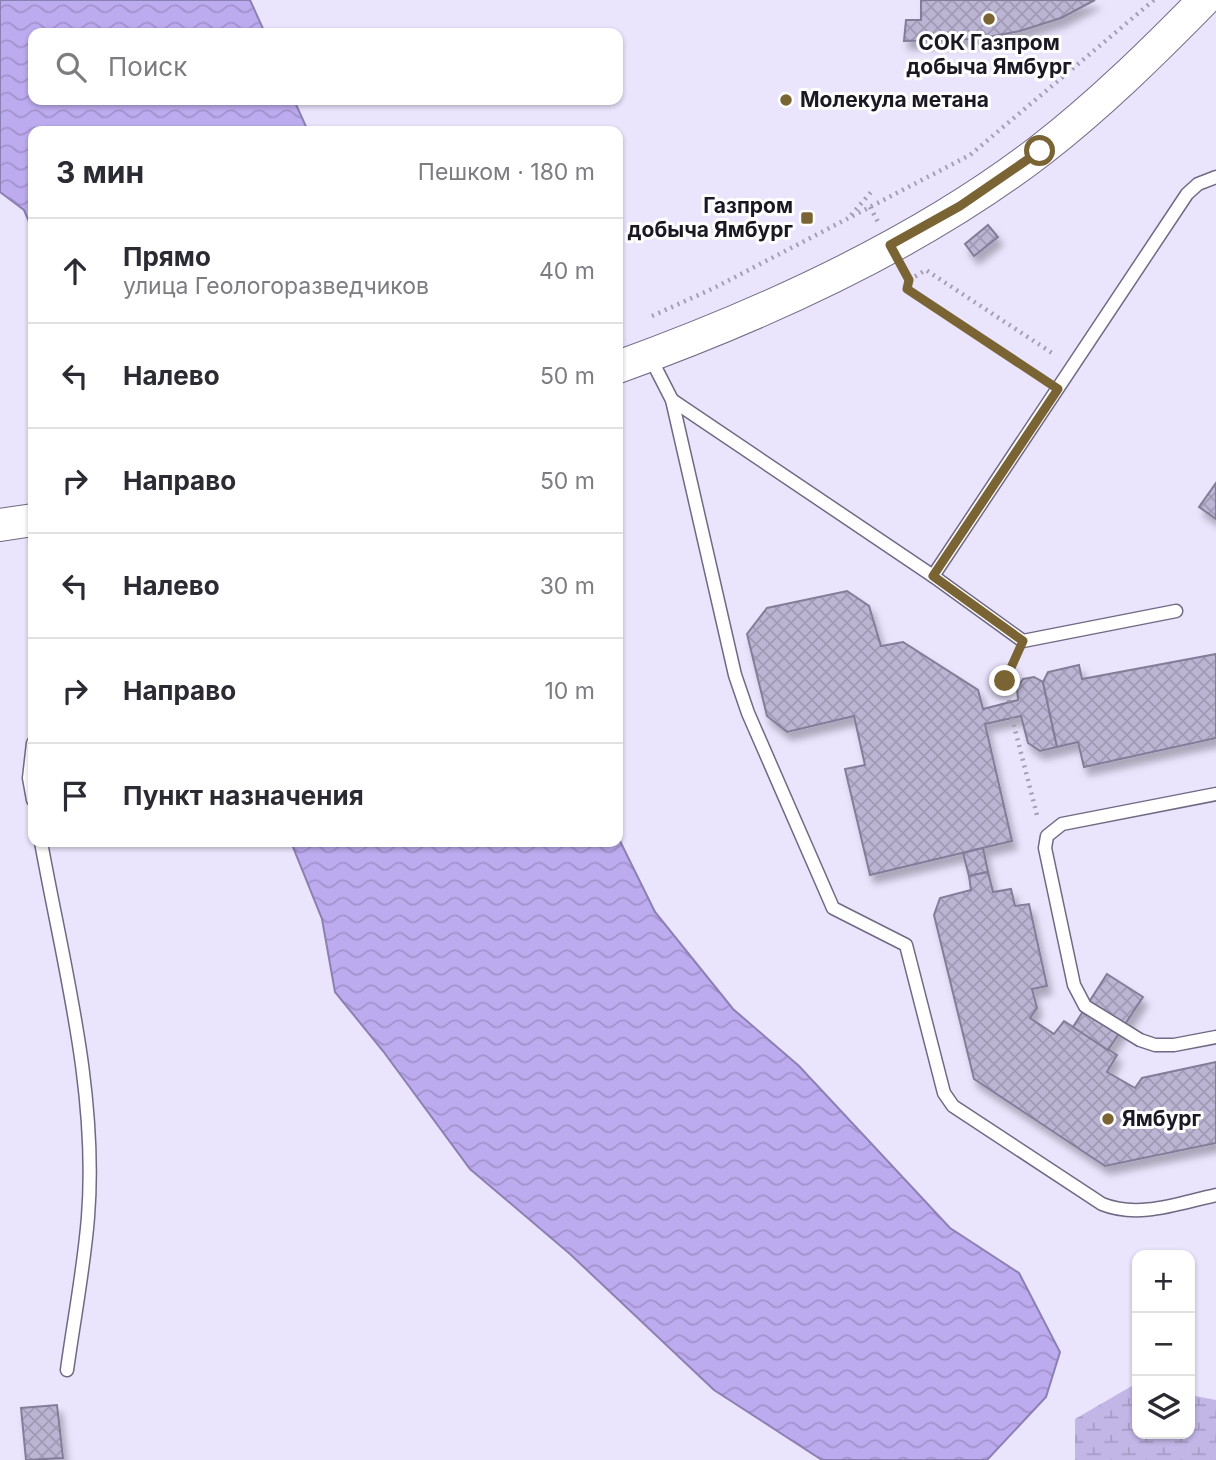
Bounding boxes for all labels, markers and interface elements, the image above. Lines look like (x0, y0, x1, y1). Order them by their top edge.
marker: СОК Газпром добыча Ямбург (981, 11, 997, 27)
search box (28, 28, 623, 105)
place label: СОК Газпром добыча Ямбург (906, 30, 1072, 79)
icon: search (52, 48, 90, 86)
text: Поиск (108, 51, 187, 82)
place label: Молекула метана (800, 87, 989, 112)
marker: Молекула метана (778, 92, 794, 108)
route start (1024, 135, 1055, 166)
text: 3 мин (56, 154, 144, 190)
text: Пешком · 180 m (418, 158, 595, 186)
place label: Газпром добыча Ямбург (628, 193, 793, 242)
marker: Газпром добыча Ямбург (799, 210, 815, 226)
text: Прямо (123, 241, 211, 272)
icon: ahead (56, 252, 94, 290)
text: 40 m (539, 257, 595, 285)
text: улица Геологоразведчиков (123, 272, 429, 300)
icon: left (56, 357, 94, 395)
text: Налево (123, 360, 220, 391)
text: 50 m (540, 362, 595, 390)
icon: right (56, 462, 94, 500)
text: Направо (123, 465, 236, 496)
text: 50 m (540, 467, 595, 495)
icon: left (56, 567, 94, 605)
text: Налево (123, 570, 220, 601)
text: 30 m (540, 572, 595, 600)
route end (989, 665, 1020, 696)
icon: right (56, 672, 94, 710)
text: Направо (123, 675, 236, 706)
text: 10 m (545, 677, 595, 705)
icon: arrive (56, 777, 94, 815)
text: Пункт назначения (123, 780, 364, 811)
place label: Ямбург (1122, 1106, 1202, 1131)
marker: Ямбург (1100, 1111, 1116, 1127)
map controls (1132, 1250, 1195, 1439)
button: + (1132, 1250, 1195, 1313)
button: − (1132, 1313, 1195, 1376)
button: layers (1132, 1376, 1195, 1439)

